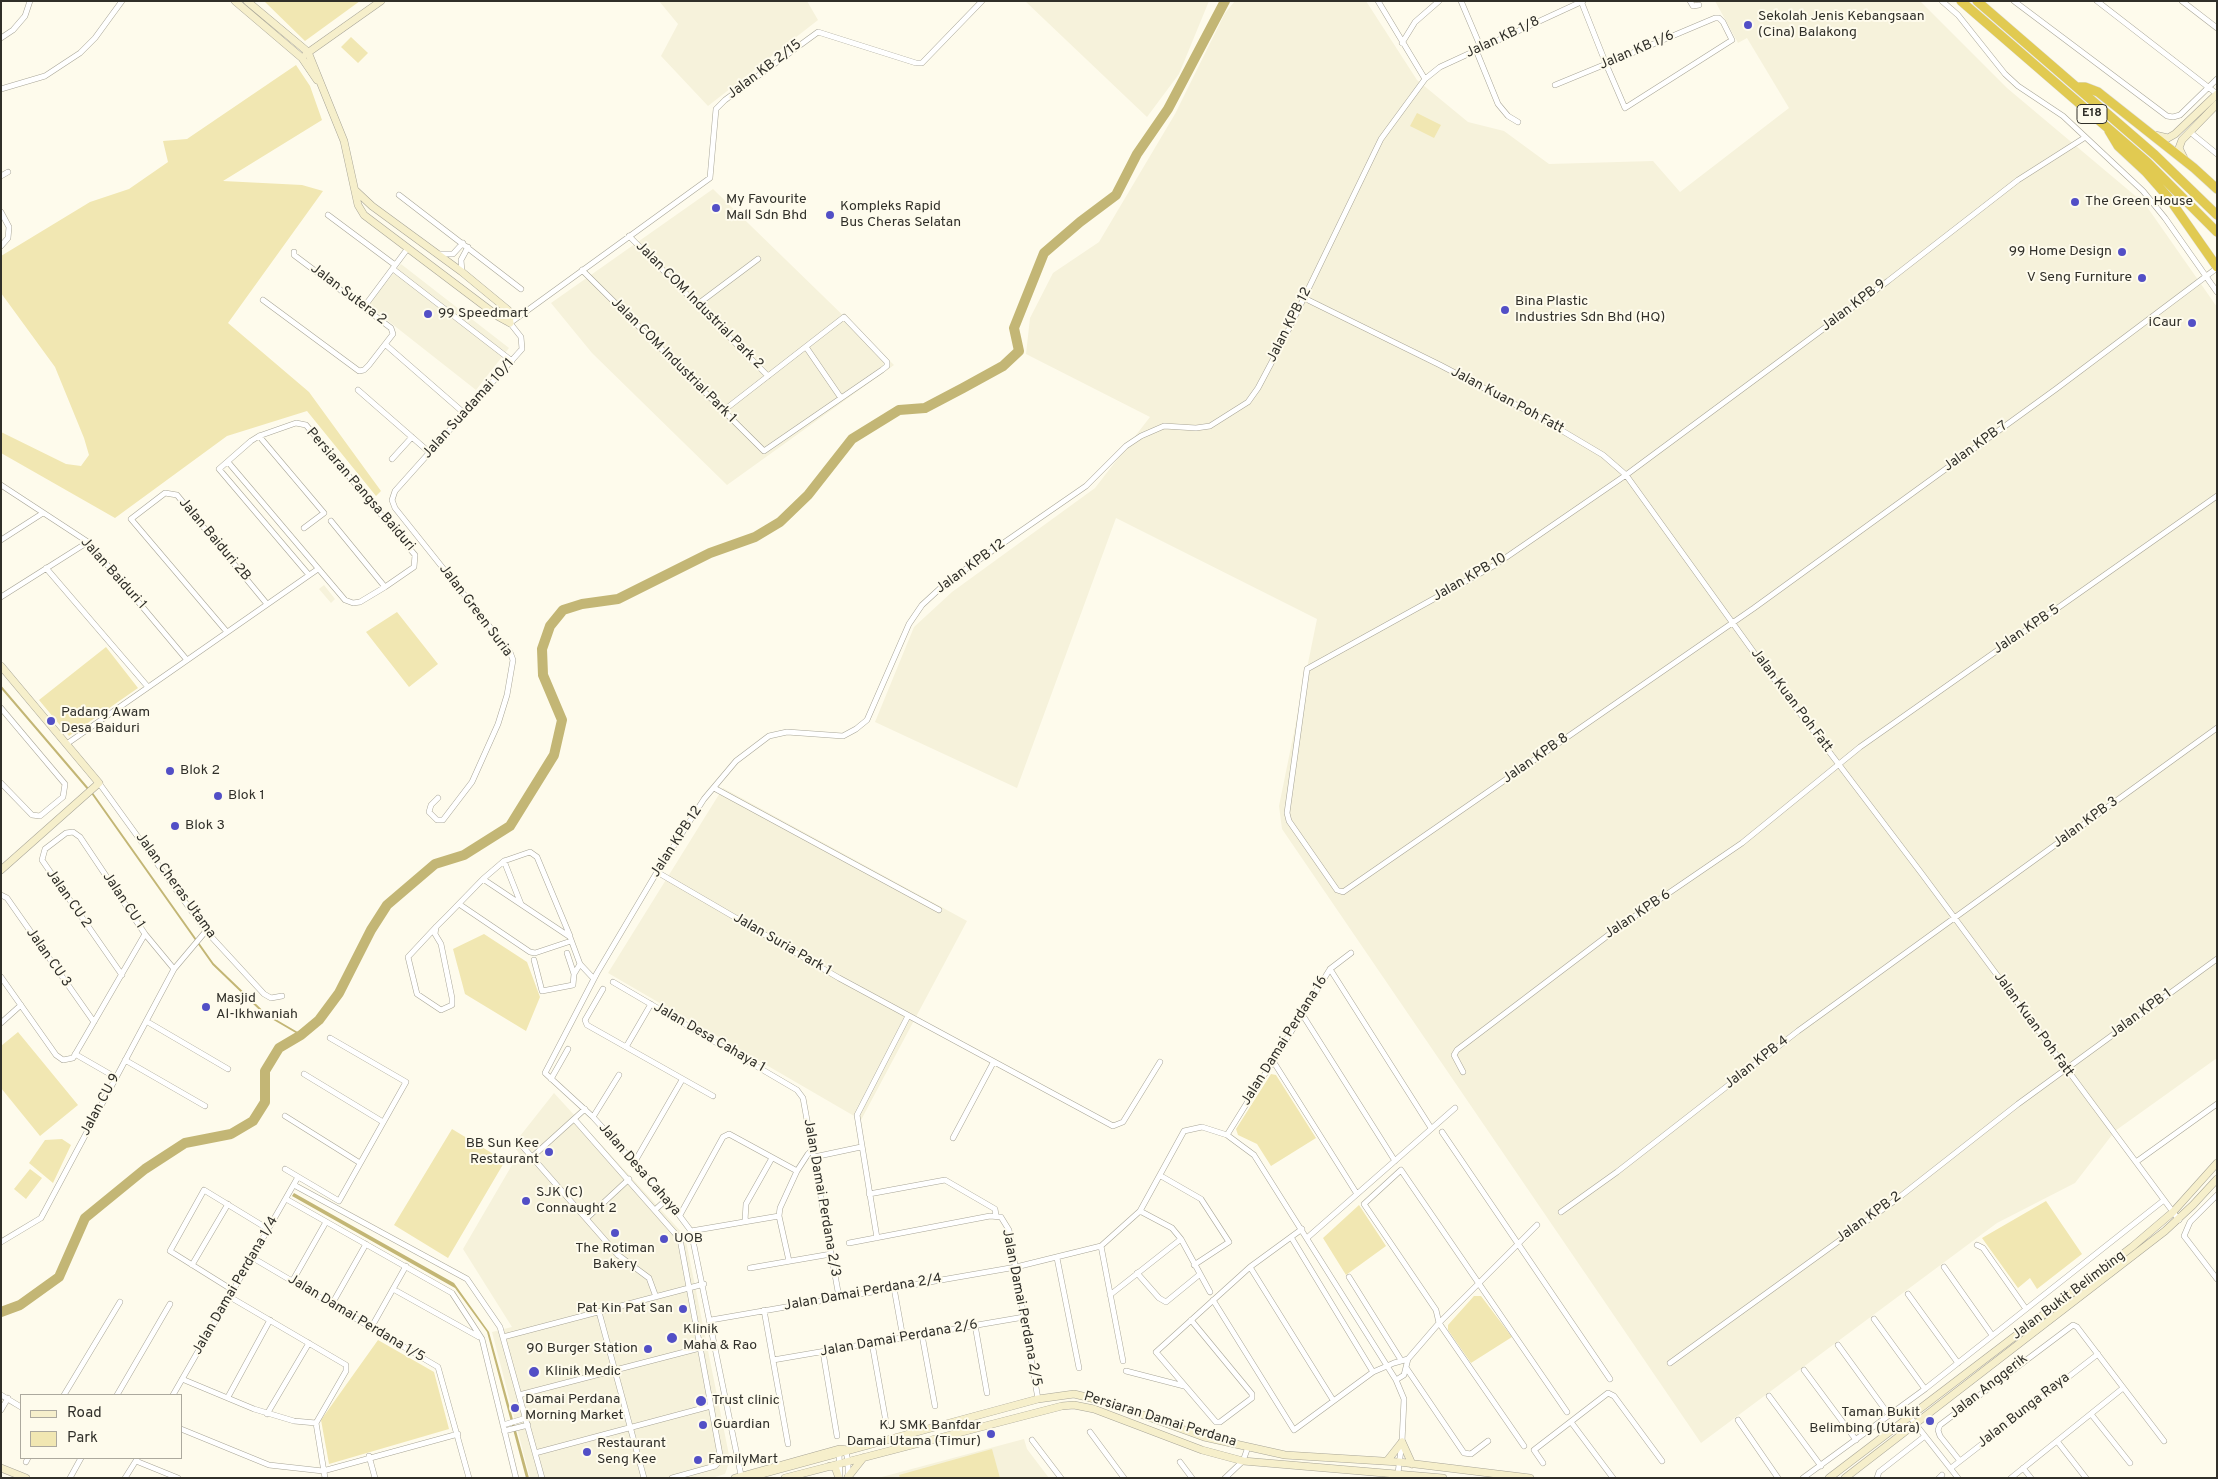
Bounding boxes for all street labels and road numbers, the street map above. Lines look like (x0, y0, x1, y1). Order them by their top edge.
street label: Jalan KB 1/8 (1463, 14, 1543, 62)
street label: Jalan KB 1/6 (1597, 28, 1677, 74)
street label: Jalan KB 2/15 (725, 37, 805, 103)
road number: E18 (2077, 105, 2107, 124)
street label: Jalan COM Industrial Park 2 (632, 239, 766, 373)
street label: Jalan Sutera 2 (307, 261, 389, 329)
street label: Jalan KPB 9 (1818, 276, 1890, 336)
street label: Jalan KPB 12 (1264, 285, 1316, 365)
street label: Jalan COM Industrial Park 1 (607, 295, 739, 427)
street label: Jalan Suadamai 10/1 (420, 355, 518, 463)
street label: Jalan Kuan Poh Fatt (1448, 364, 1566, 438)
street label: Jalan KPB 7 (1941, 418, 2011, 476)
street label: Persiaran Pangsa Baiduri (302, 425, 418, 555)
street label: Jalan Baiduri 2B (174, 495, 254, 585)
street label: Jalan Baiduri 1 (76, 535, 150, 613)
street label: Jalan KPB 12 (933, 536, 1009, 598)
street label: Jalan KPB 10 (1430, 550, 1510, 606)
street label: Jalan Green Suria (435, 561, 515, 661)
street label: Jalan KPB 5 (1991, 602, 2063, 658)
street label: Jalan Kuan Poh Fatt (1747, 646, 1835, 756)
street label: Jalan KPB 8 (1500, 730, 1572, 788)
street label: Jalan KPB 3 (2050, 794, 2122, 852)
street label: Jalan KPB 12 (648, 803, 706, 881)
street label: Jalan Cheras Utama (131, 830, 219, 942)
street label: Jalan CU 2 (42, 866, 94, 932)
street label: Jalan CU 1 (98, 870, 148, 932)
street label: Jalan KPB 6 (1602, 887, 1674, 943)
street label: Jalan Suria Park 1 (730, 910, 834, 980)
street label: Jalan CU 3 (22, 925, 74, 991)
street label: Jalan Kuan Poh Fatt (1989, 969, 2077, 1081)
street label: Jalan Damai Perdana 16 (1238, 973, 1332, 1109)
street label: Jalan KPB 1 (2106, 986, 2176, 1042)
street label: Jalan Desa Cahaya 1 (650, 999, 768, 1077)
street label: Jalan KPB 4 (1722, 1033, 1792, 1093)
street label: Jalan CU 9 (78, 1071, 124, 1139)
street label: Jalan Damai Perdana 2/3 (799, 1118, 843, 1278)
street label: Jalan Desa Cahaya (594, 1120, 684, 1220)
street label: Jalan KPB 2 (1833, 1189, 1905, 1247)
street label: Jalan Damai Perdana 1/4 (190, 1214, 282, 1358)
street label: Jalan Damai Perdana 2/5 (997, 1228, 1045, 1388)
street label: Jalan Bukit Belimbing (2009, 1248, 2129, 1344)
street label: Jalan Damai Perdana 1/5 (284, 1271, 428, 1367)
street label: Jalan Damai Perdana 2/4 (783, 1271, 943, 1315)
street label: Jalan Damai Perdana 2/6 (819, 1317, 979, 1361)
street label: Jalan Anggerik (1947, 1351, 2031, 1423)
street label: Jalan Bunga Raya (1975, 1370, 2073, 1452)
street label: Persiaran Damai Perdana (1082, 1389, 1238, 1451)

